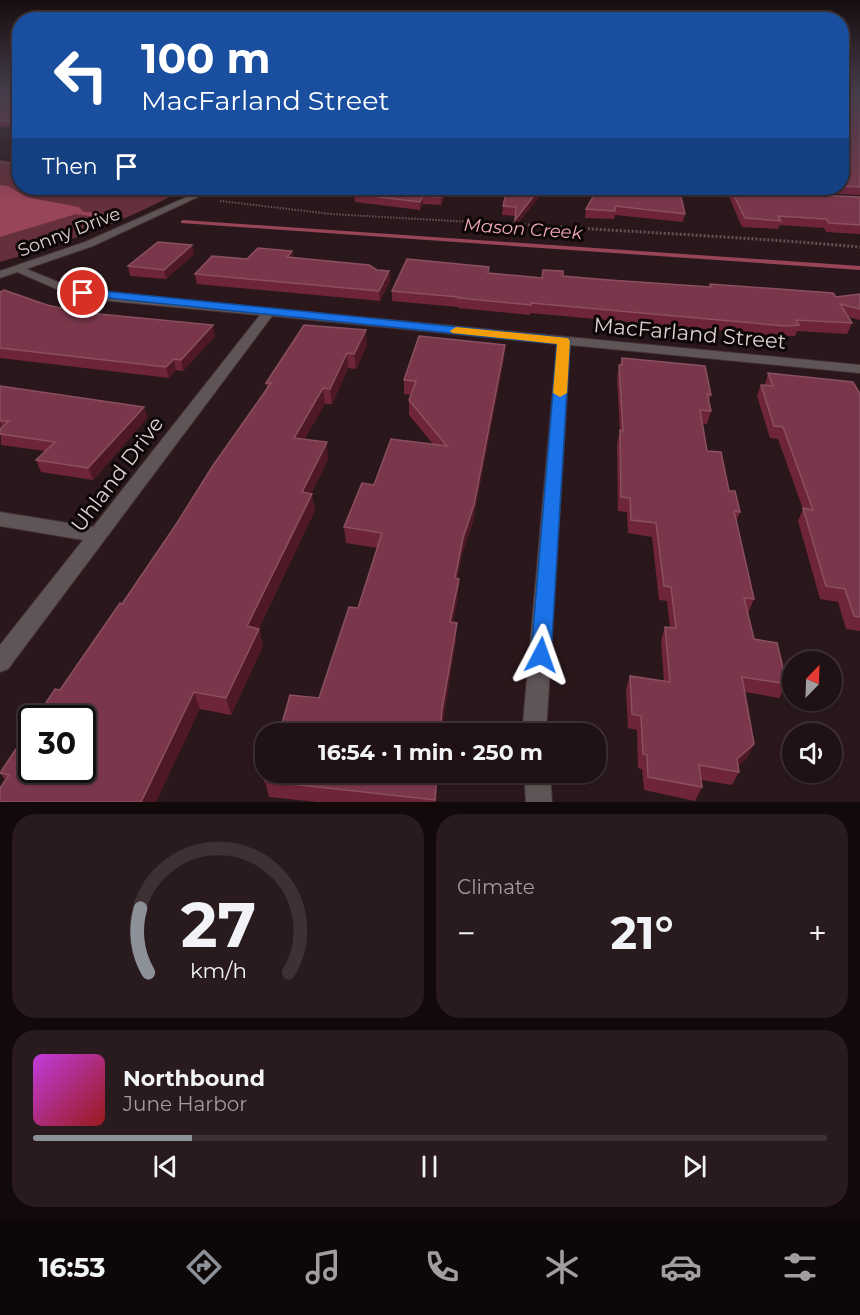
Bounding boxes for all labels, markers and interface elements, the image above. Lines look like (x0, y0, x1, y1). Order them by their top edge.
text: 100 m (141, 32, 270, 84)
icon: left (42, 36, 120, 114)
text: MacFarland Street (141, 84, 389, 117)
icon: arrive (110, 150, 143, 183)
text: Then (42, 153, 98, 180)
street label: Sonny Drive (15, 202, 123, 262)
water label: Mason Creek (463, 214, 584, 244)
pin (57, 267, 108, 318)
icon: arrive (66, 276, 99, 309)
street label: MacFarland Street (593, 312, 787, 354)
street label: Uhland Drive (66, 411, 168, 537)
position arrow (509, 623, 573, 687)
north arrow (782, 651, 842, 711)
map controls (782, 651, 842, 783)
speed limit sign: 30 (18, 705, 96, 783)
button: sound (782, 723, 842, 783)
text: 16:54 · 1 min · 250 m (318, 739, 543, 766)
text: Climate (457, 875, 535, 899)
text: 27 (180, 887, 256, 963)
text: 21° (610, 905, 674, 960)
text: − (457, 913, 476, 953)
text: + (808, 913, 827, 953)
text: km/h (189, 957, 247, 983)
text: Northbound (123, 1065, 265, 1092)
text: June Harbor (123, 1092, 247, 1116)
icon: previous (149, 1150, 182, 1183)
icon: pause (413, 1150, 446, 1183)
icon: next (678, 1150, 711, 1183)
icon: directions (183, 1246, 225, 1288)
icon: music (302, 1246, 344, 1288)
icon: phone (421, 1246, 463, 1288)
icon: climate (541, 1246, 583, 1288)
icon: car (660, 1246, 702, 1288)
icon: filters (779, 1246, 821, 1288)
text: 16:53 (39, 1251, 105, 1284)

